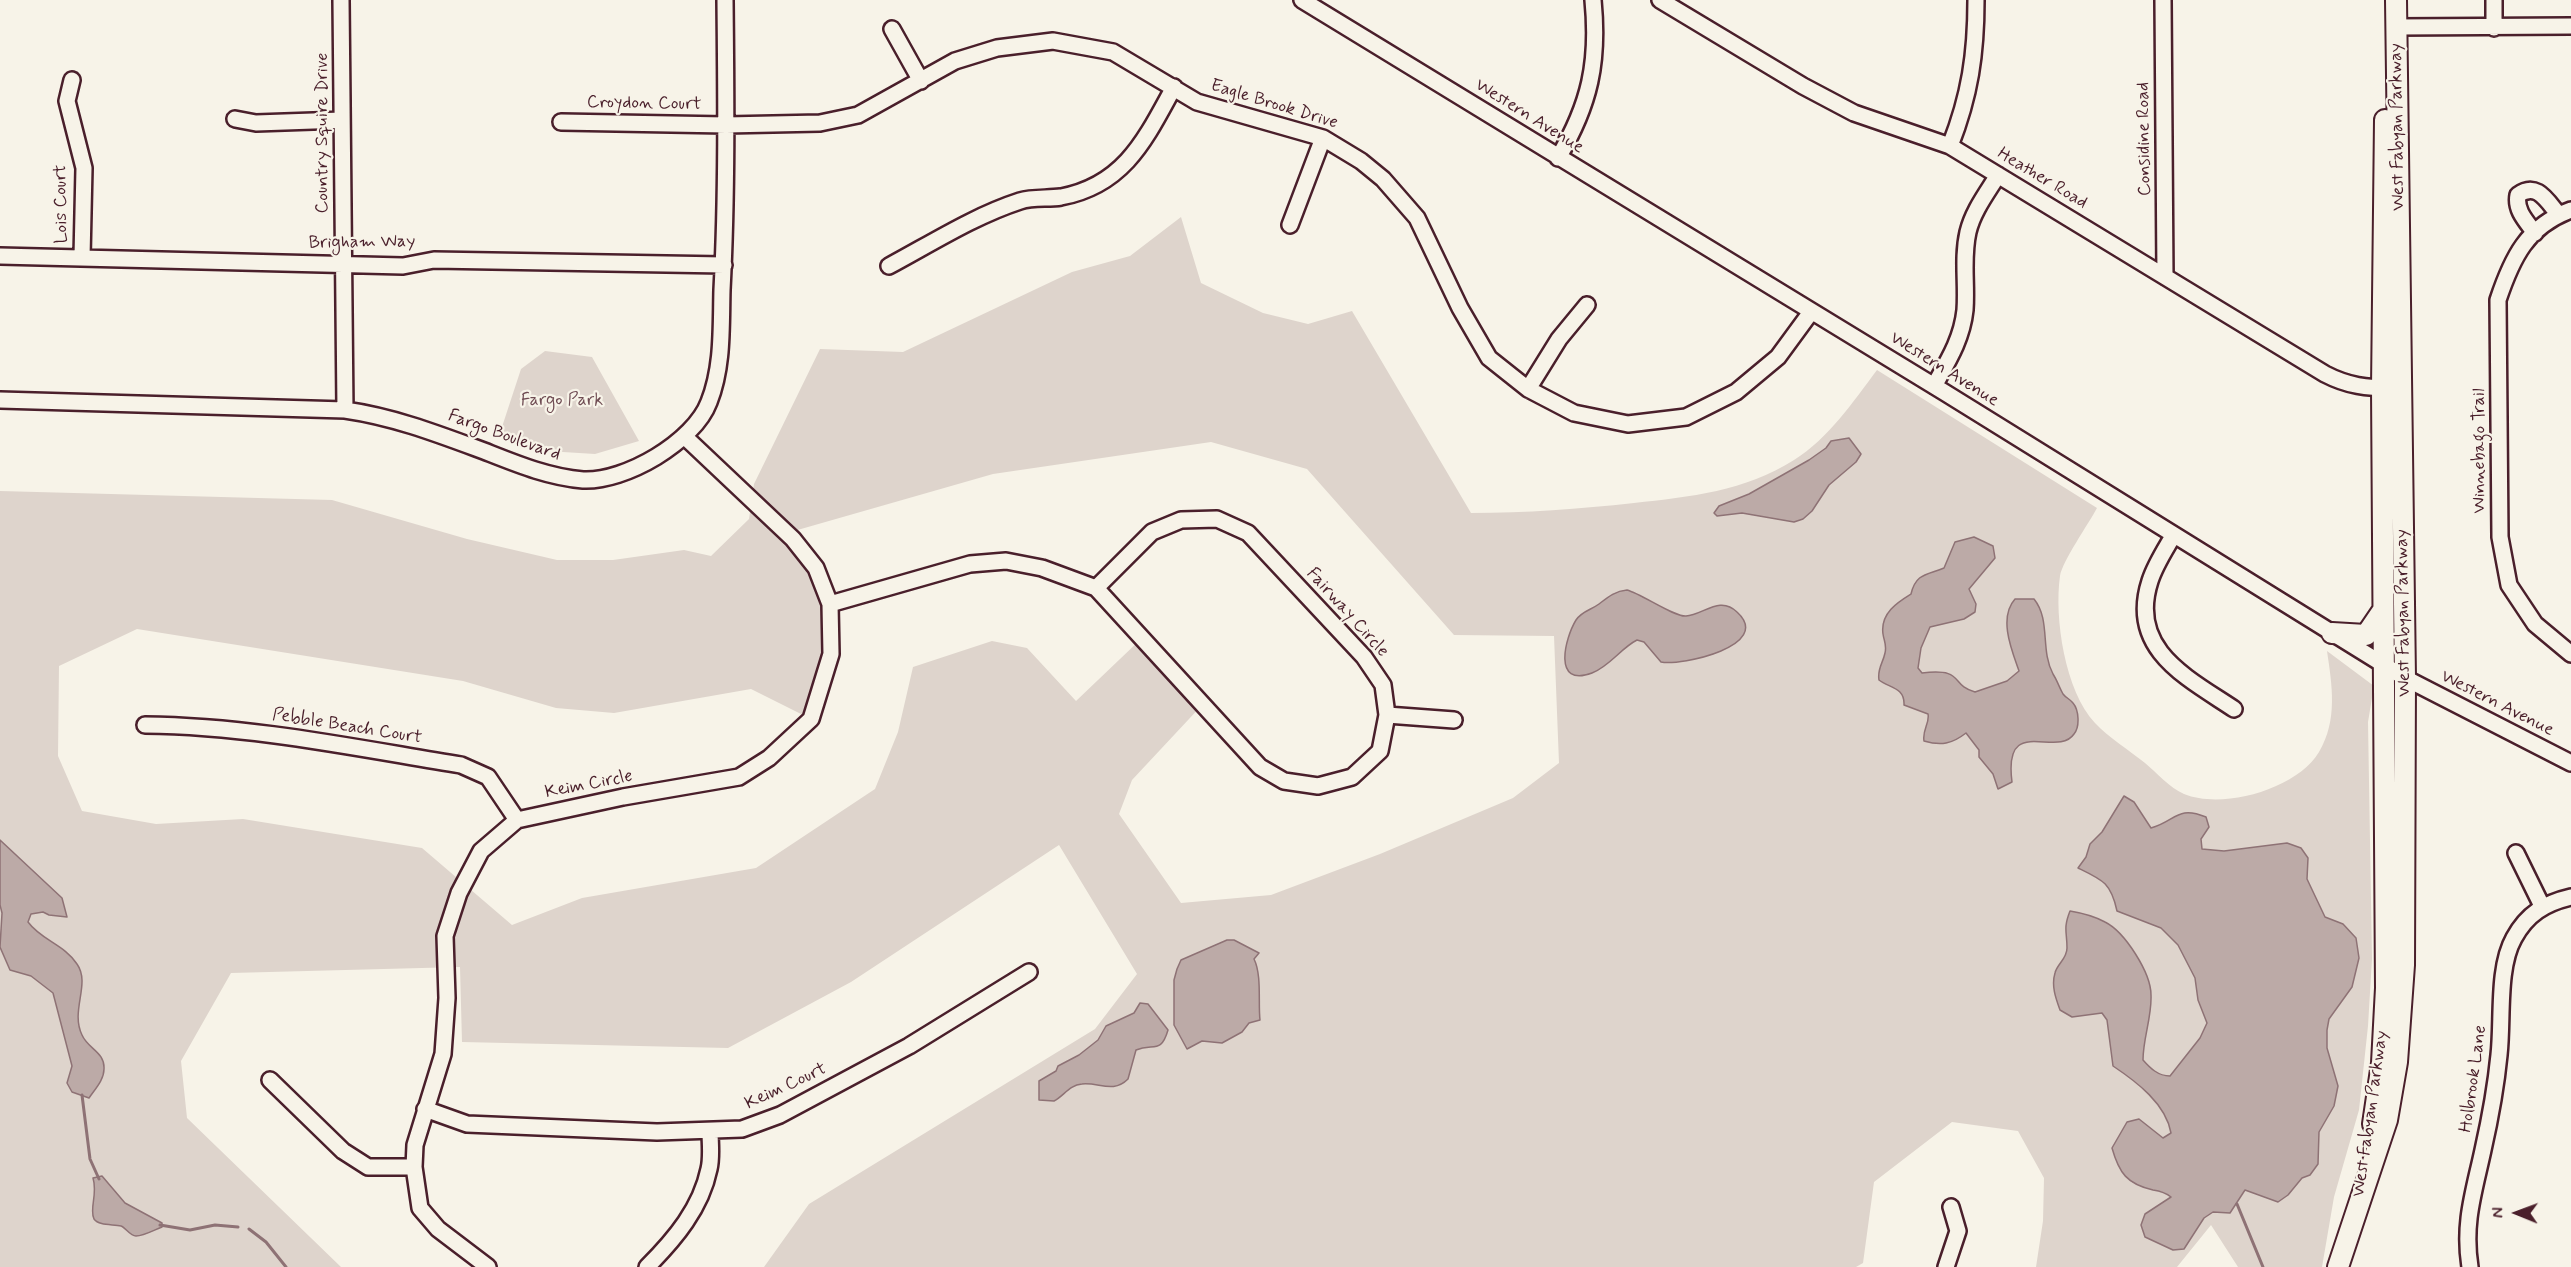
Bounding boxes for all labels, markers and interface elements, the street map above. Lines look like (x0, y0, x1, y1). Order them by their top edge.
street label: West Fabyan Parkway (2386, 43, 2410, 211)
street label: Country Squire Drive (312, 53, 334, 213)
street label: Eagle Brook Drive (1208, 75, 1340, 135)
street label: Western Avenue (1471, 75, 1587, 159)
street label: Considine Road (2133, 82, 2157, 196)
street label: Croydon Court (587, 92, 701, 116)
street label: Heather Road (1993, 144, 2091, 214)
street label: Lois Court (51, 164, 73, 244)
street label: Brigham Way (308, 231, 416, 255)
street label: Western Avenue (1886, 328, 2002, 412)
street label: Winnebago Trail (2469, 388, 2491, 514)
park label: Fargo Park (521, 390, 603, 412)
street label: Fargo Boulevard (445, 406, 563, 466)
street label: West Fabyan Parkway (2392, 529, 2416, 697)
street label: Fairway Circle (1301, 564, 1393, 662)
street label: Western Avenue (2437, 666, 2557, 742)
street label: Pebble Beach Court (271, 705, 423, 749)
street label: Keim Circle (543, 766, 635, 804)
street label: Holbrook Lane (2456, 1024, 2492, 1134)
street label: West Fabyan Parkway (2349, 1029, 2393, 1199)
street label: Keim Court (742, 1059, 830, 1115)
north arrow (2487, 1183, 2547, 1243)
text: N (2488, 1207, 2509, 1218)

